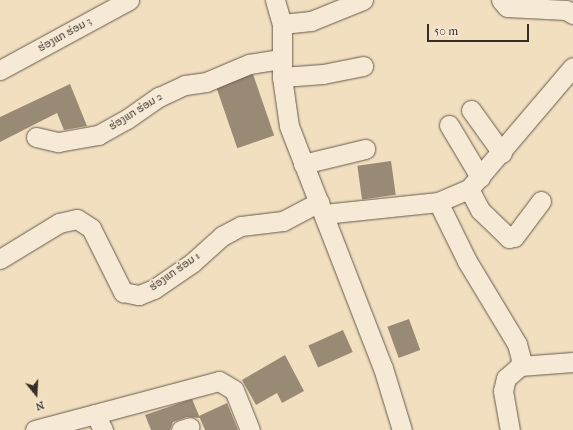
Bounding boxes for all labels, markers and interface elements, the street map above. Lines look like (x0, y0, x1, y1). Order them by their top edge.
street label: ຮ່ອງແກ ຮ່ອມ 3 (36, 15, 94, 55)
scale bar (429, 16, 531, 42)
text: 50 m (434, 24, 458, 38)
street label: ຮ່ອງແກ ຮ່ອມ 2 (107, 90, 165, 134)
street label: ຮ່ອງແກ ຮ່ອມ 1 (147, 250, 203, 294)
north arrow (16, 374, 56, 414)
text: N (34, 398, 46, 413)

